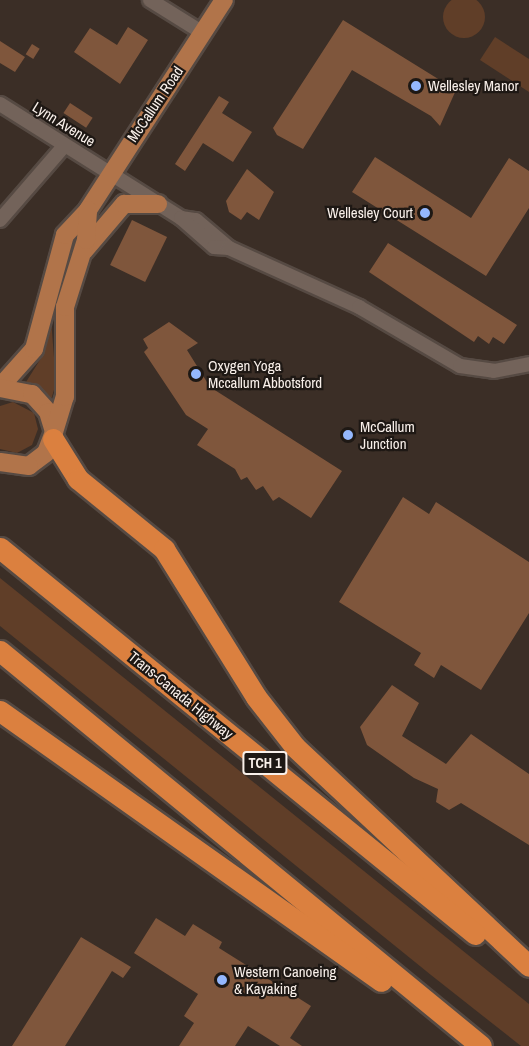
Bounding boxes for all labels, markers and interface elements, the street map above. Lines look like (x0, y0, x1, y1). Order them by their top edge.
street label: McCallum Road (123, 63, 187, 145)
place label: Wellesley Manor (428, 77, 519, 95)
marker: Wellesley Manor (409, 79, 423, 93)
street label: Lynn Avenue (29, 98, 99, 150)
place label: Wellesley Court (327, 204, 413, 222)
marker: Wellesley Court (418, 206, 432, 220)
place label: Oxygen Yoga Mccallum Abbotsford (208, 356, 323, 391)
marker: Oxygen Yoga Mccallum Abbotsford (189, 367, 203, 381)
place label: McCallum Junction (360, 417, 415, 452)
marker: McCallum Junction (341, 428, 355, 442)
street label: Trans-Canada Highway (125, 647, 237, 743)
road number: TCH 1 (241, 752, 289, 774)
place label: Western Canoeing & Kayaking (234, 962, 336, 997)
marker: Western Canoeing & Kayaking (215, 973, 229, 987)

